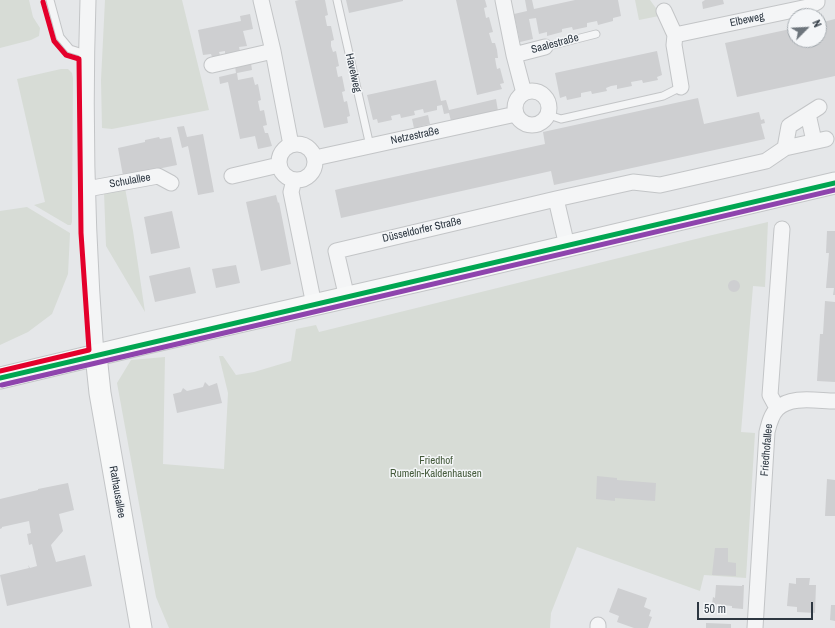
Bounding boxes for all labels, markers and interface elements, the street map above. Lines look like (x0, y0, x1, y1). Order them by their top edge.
north arrow (787, 8, 827, 48)
street label: Elbeweg (729, 10, 765, 30)
text: N (809, 18, 825, 29)
street label: Saalestraße (530, 31, 580, 57)
street label: Havelweg (342, 52, 364, 94)
street label: Netzestraße (390, 124, 440, 148)
street label: Schulallee (108, 171, 152, 191)
street label: Düsseldorfer Straße (381, 214, 463, 246)
street label: Friedhofallee (758, 423, 776, 477)
park label: Friedhof Rumeln-Kaldenhausen (390, 454, 482, 480)
street label: Rathausallee (106, 465, 128, 519)
scale bar (699, 594, 815, 620)
text: 50 m (704, 601, 726, 617)

